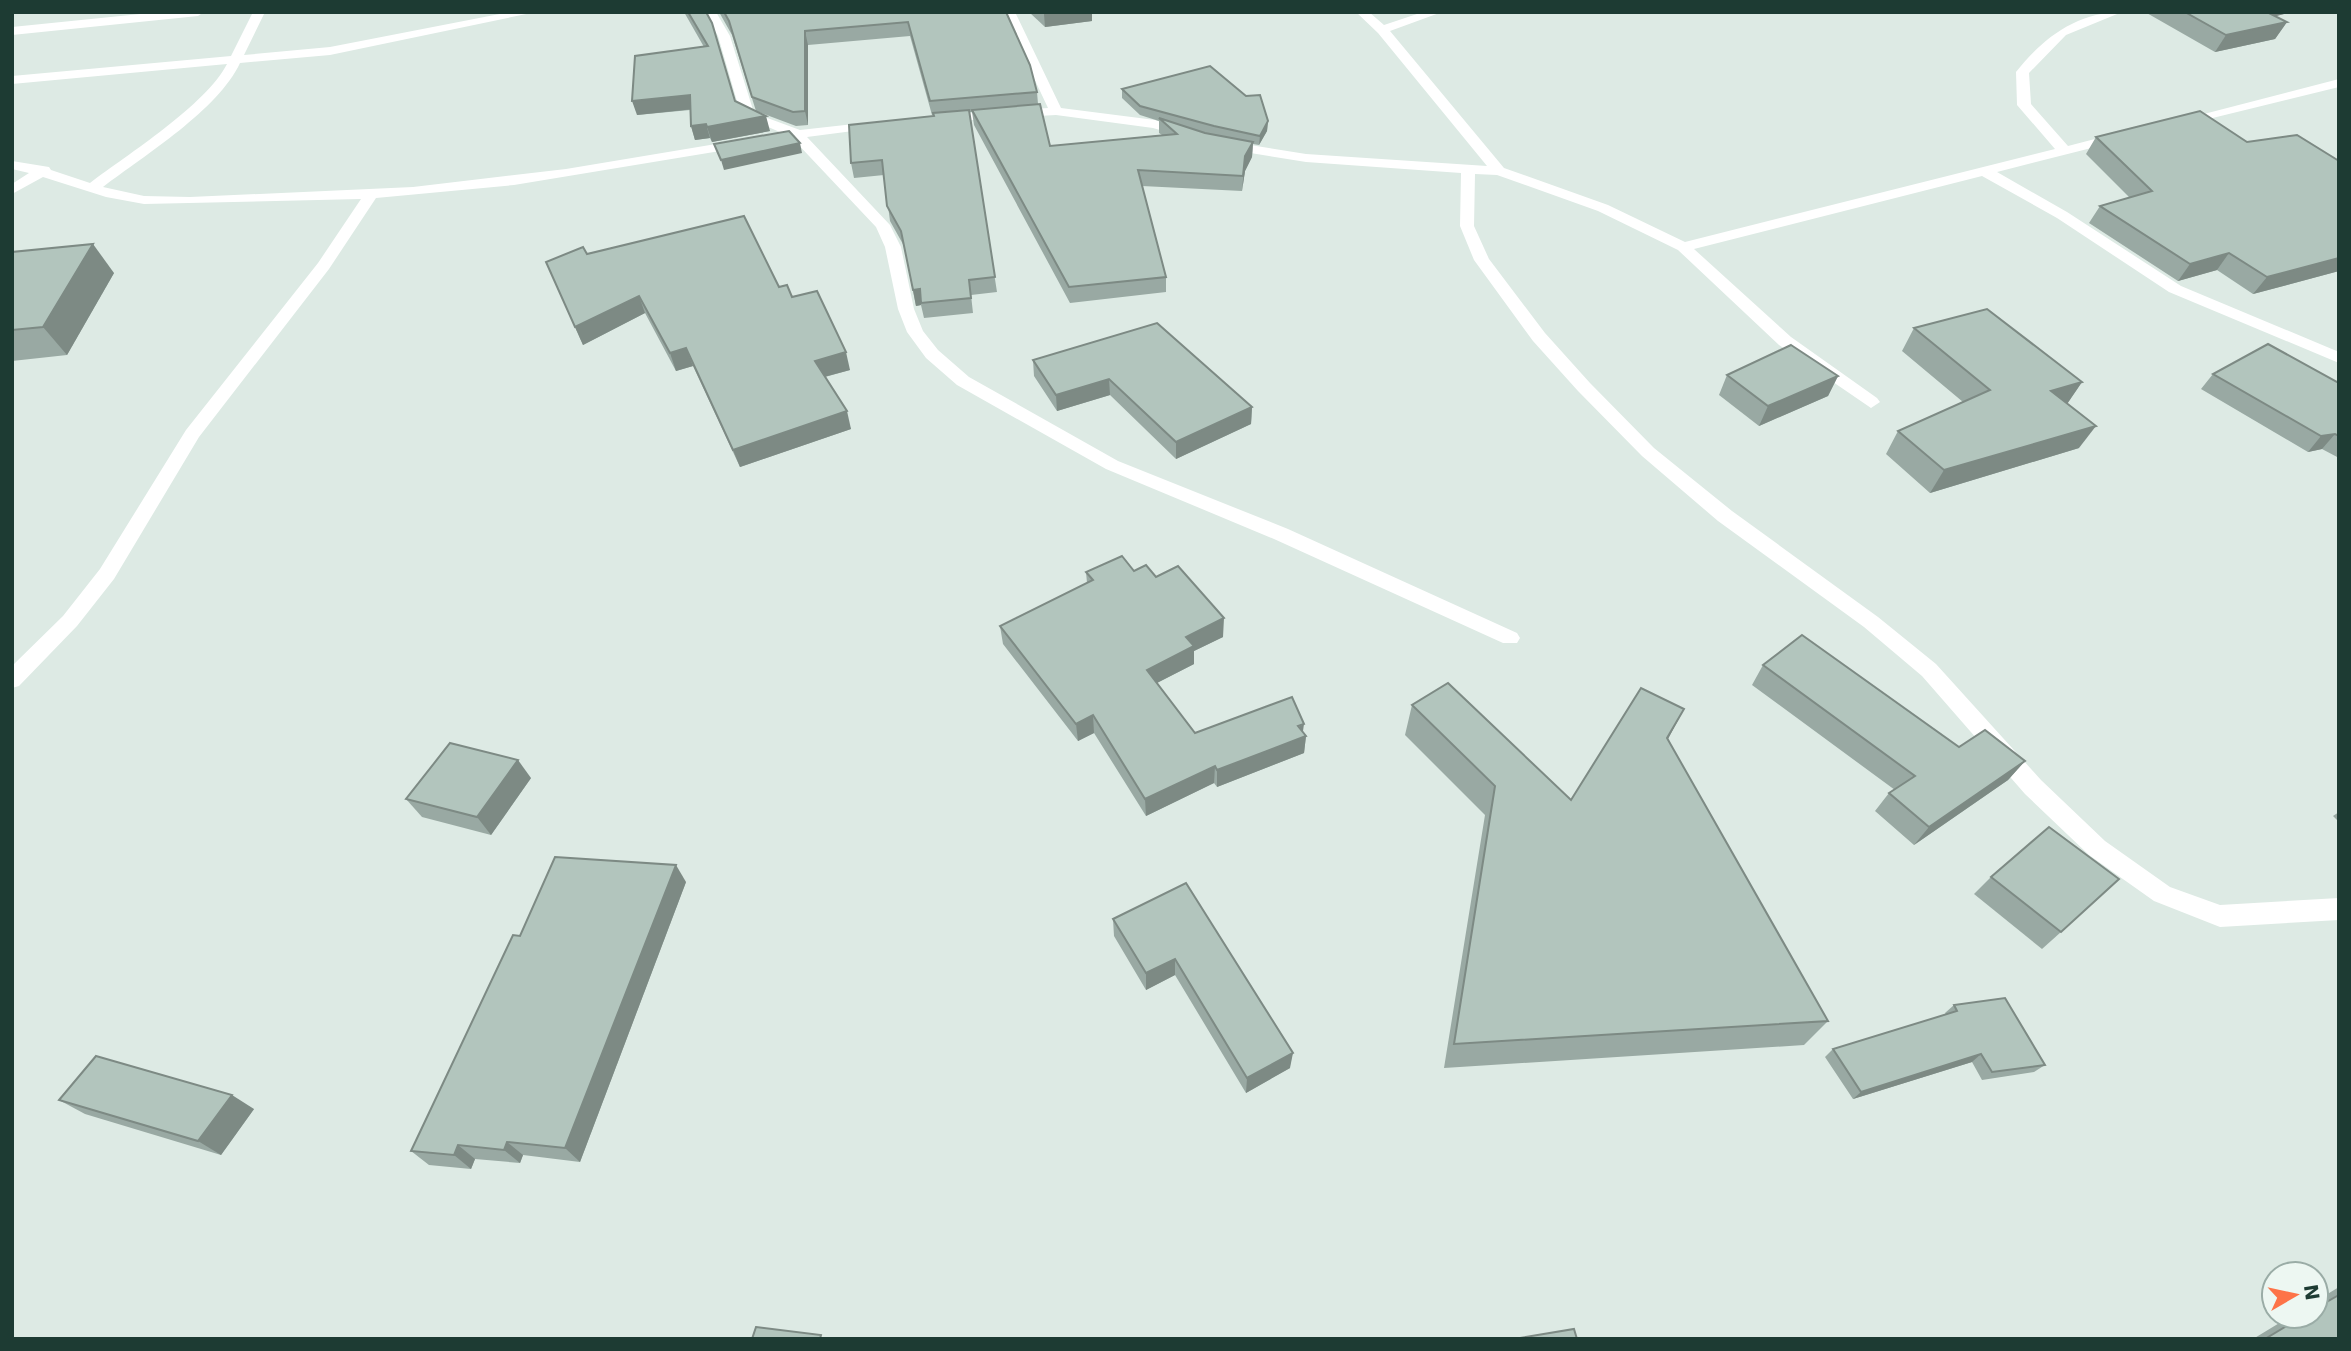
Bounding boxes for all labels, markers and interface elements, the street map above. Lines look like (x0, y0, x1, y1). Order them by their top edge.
north arrow (2260, 1260, 2330, 1330)
text: N (2300, 1283, 2324, 1302)

